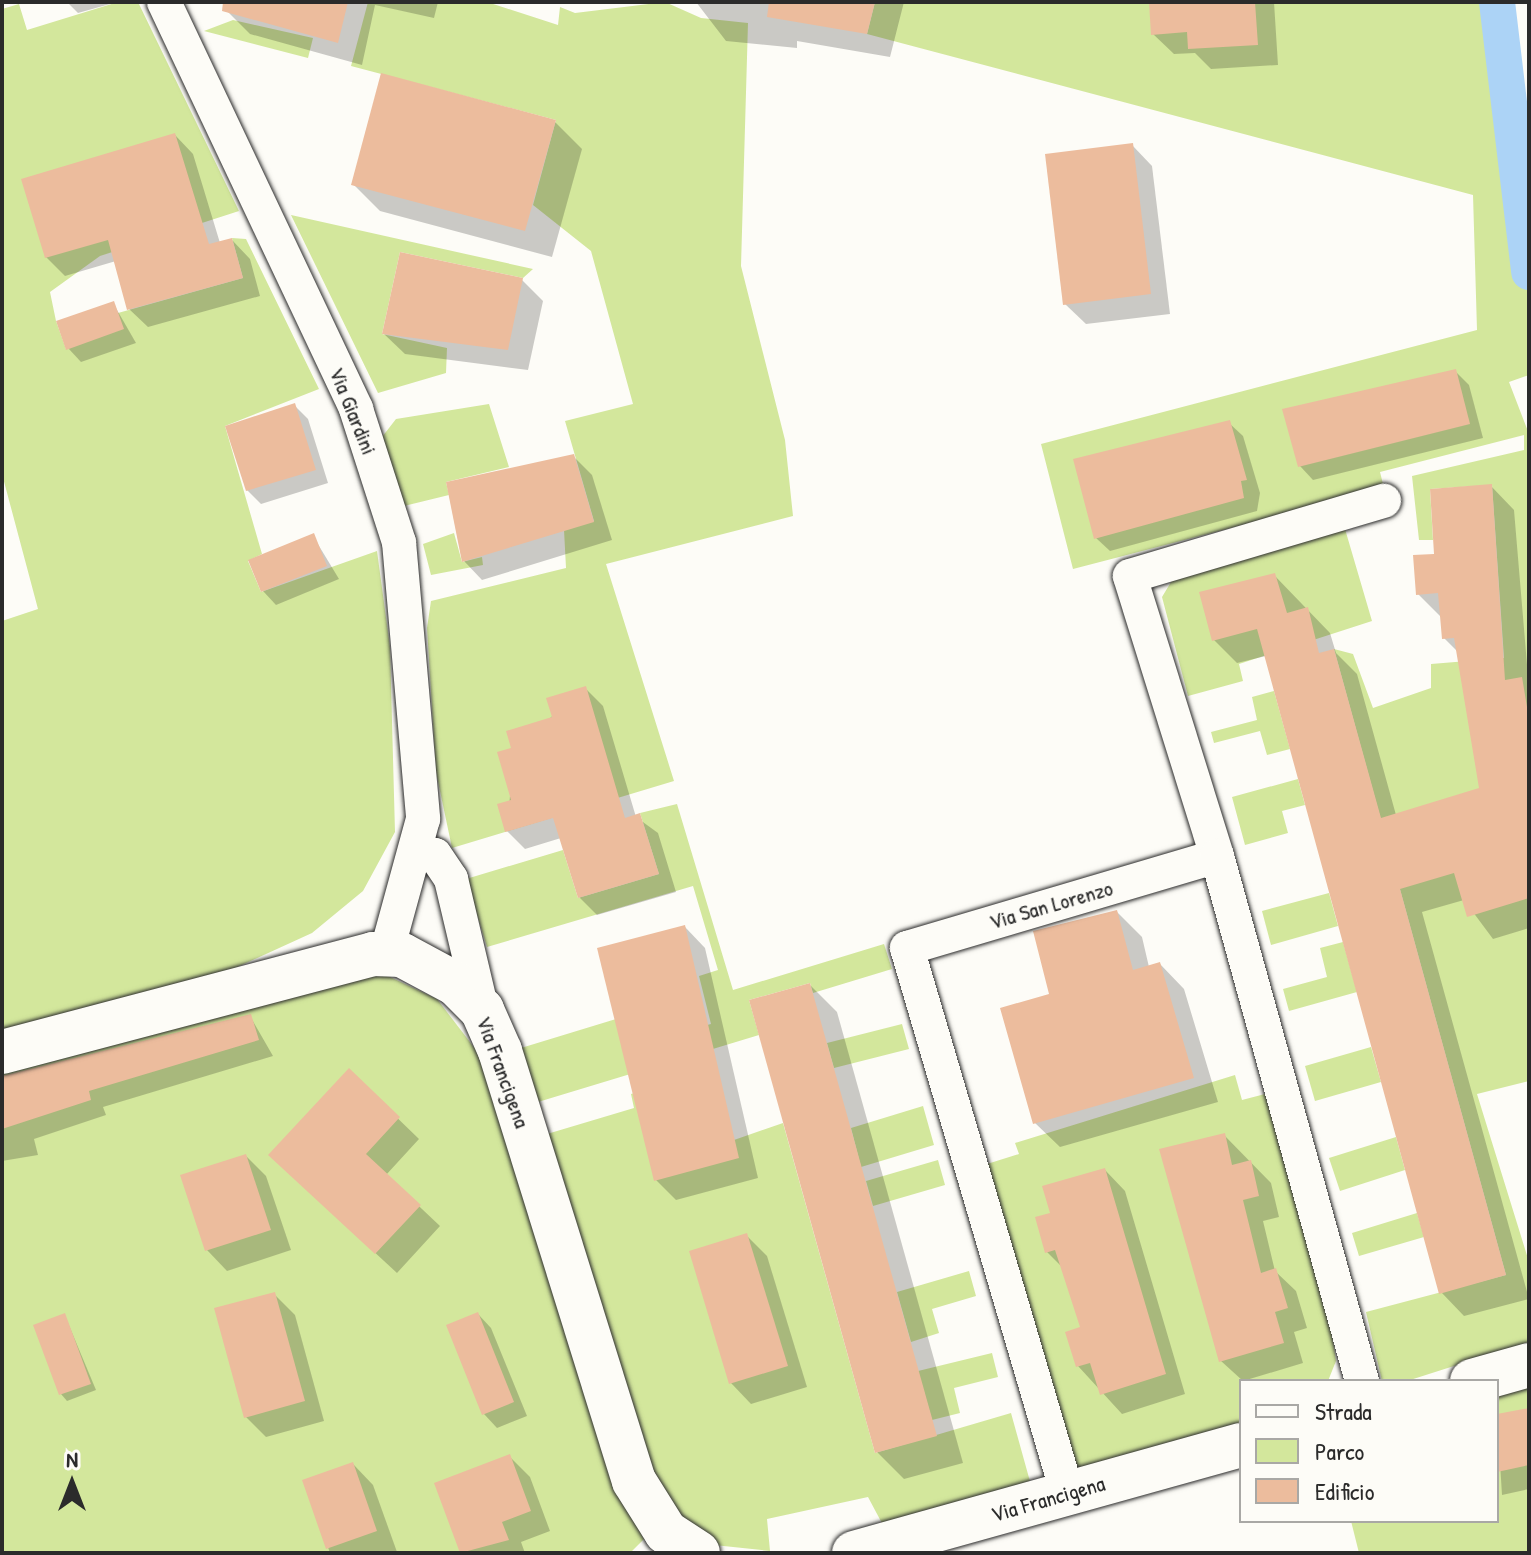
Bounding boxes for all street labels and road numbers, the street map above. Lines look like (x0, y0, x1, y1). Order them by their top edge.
street label: Via Giardini (324, 363, 382, 459)
street label: Via San Lorenzo (986, 875, 1116, 935)
street label: Via Francigena (471, 1013, 535, 1131)
street label: Via Francigena (988, 1470, 1108, 1528)

